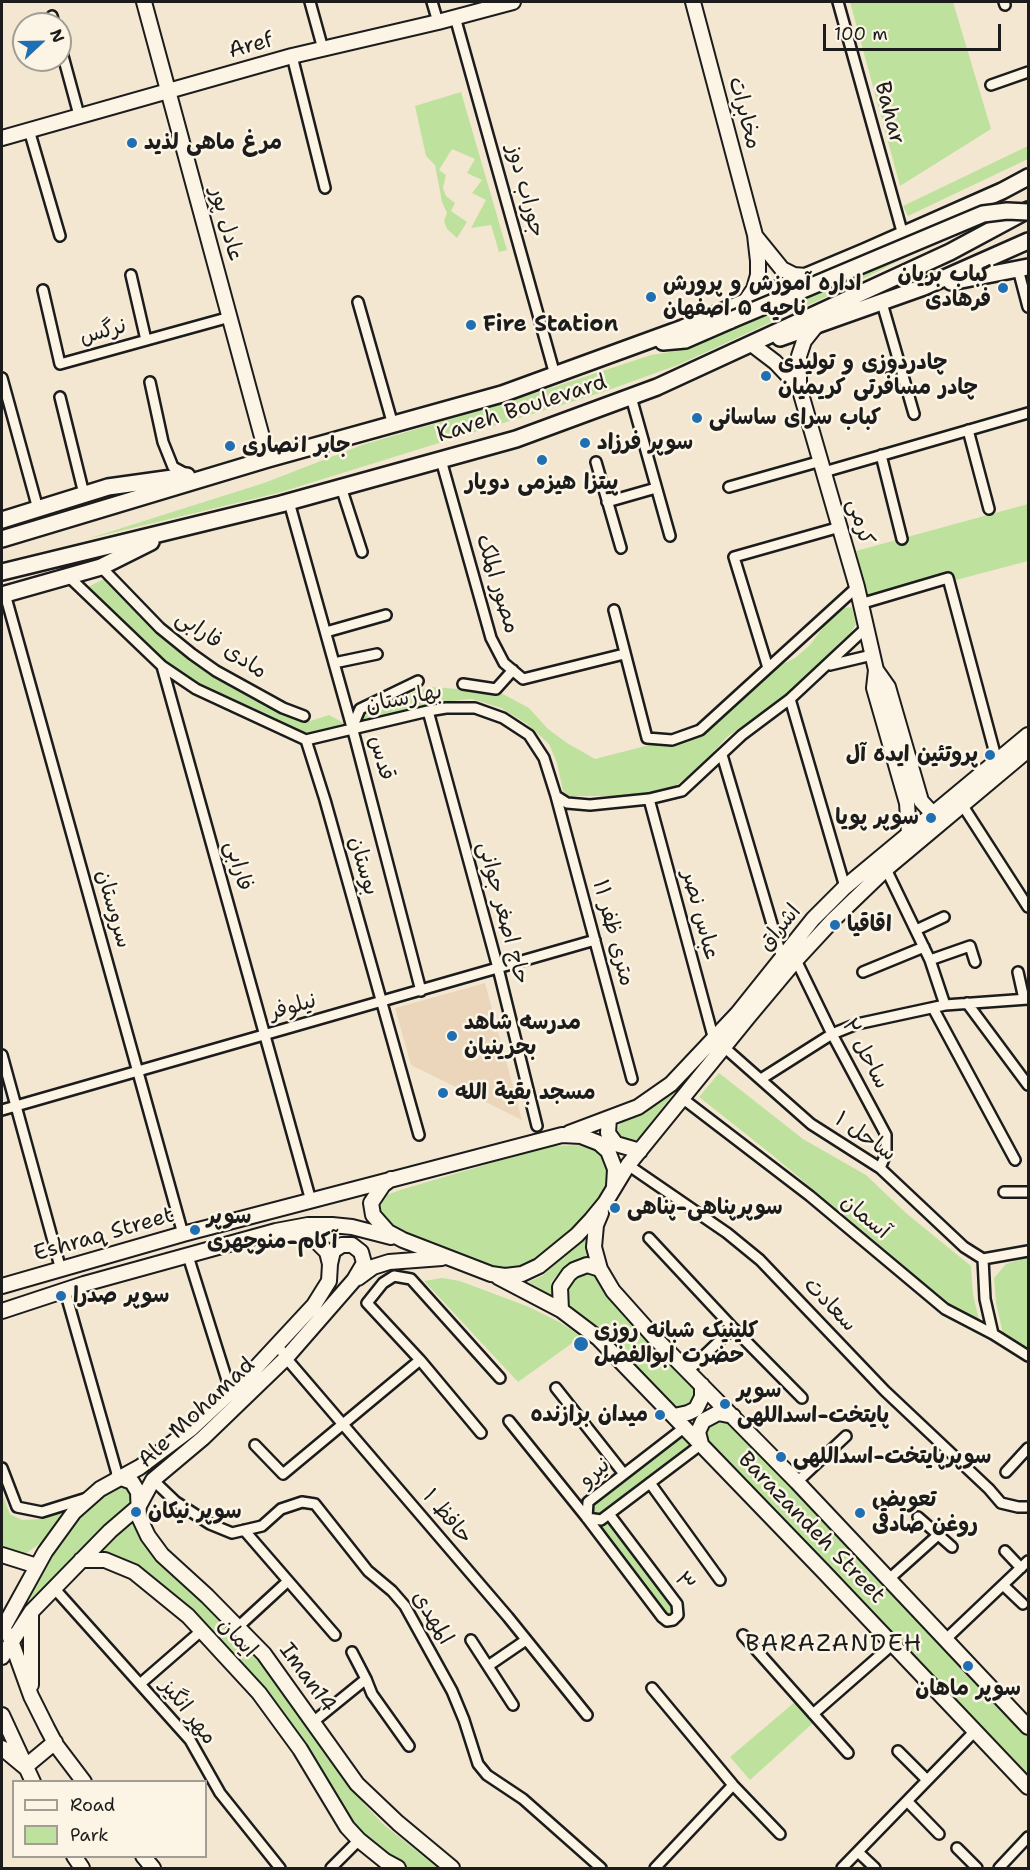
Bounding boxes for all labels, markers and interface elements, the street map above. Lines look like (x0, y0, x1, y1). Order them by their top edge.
north arrow (12, 12, 72, 72)
scale bar (826, 12, 1004, 50)
text: 100 m (834, 22, 888, 46)
text: N (45, 26, 69, 46)
street label: Aref (226, 27, 276, 65)
street label: مخابرات (722, 74, 766, 152)
street label: Bahar (868, 79, 910, 147)
place label: مرغ ماهی لذید (144, 130, 282, 156)
marker: مرغ ماهی لذید (125, 136, 139, 150)
street label: جوراب دوز (500, 142, 550, 240)
street label: عادل پور (203, 184, 249, 266)
place label: کباب بریان فرهادی (897, 262, 991, 314)
place label: اداره آموزش و پرورش ناحیه ۵ اصفهان (663, 271, 861, 322)
marker: کباب بریان فرهادی (996, 281, 1010, 295)
marker: اداره آموزش و پرورش ناحیه ۵ اصفهان (644, 290, 658, 304)
place label: Fire Station (483, 312, 618, 338)
street label: نرگس (77, 313, 129, 351)
marker: Fire Station (464, 318, 478, 332)
place label: چادردوزی و تولیدی چادر مسافرتی کریمیان (778, 350, 978, 402)
street label: Kaveh Boulevard (434, 369, 610, 449)
marker: چادردوزی و تولیدی چادر مسافرتی کریمیان (759, 369, 773, 383)
place label: کباب سرای ساسانی (709, 405, 881, 431)
marker: کباب سرای ساسانی (690, 411, 704, 425)
place label: سوپر فرزاد (597, 430, 693, 456)
place label: جابر انصاری (242, 433, 350, 459)
marker: سوپر فرزاد (578, 436, 592, 450)
marker: جابر انصاری (223, 439, 237, 453)
marker: پیتزا هیزمی دویار (535, 453, 549, 467)
place label: پیتزا هیزمی دویار (466, 470, 618, 496)
street label: کرمی (841, 496, 879, 548)
street label: مصور الملک (469, 531, 525, 637)
street label: مادی فارابی (170, 605, 272, 685)
street label: بهارستان (364, 679, 444, 719)
street label: قدس (362, 733, 400, 783)
place label: پروتئین ایده آل (846, 742, 978, 768)
marker: پروتئین ایده آل (983, 748, 997, 762)
place label: سوپر پویا (835, 805, 919, 831)
marker: سوپر پویا (924, 811, 938, 825)
street label: بوستان (342, 833, 384, 899)
street label: فارابی (218, 838, 258, 894)
street label: حاج اصغر جوانی (471, 839, 535, 987)
street label: سروستان (89, 867, 137, 951)
street label: عباس نصر (675, 867, 725, 963)
street label: ۱۱ متری ظفر (586, 877, 640, 989)
street label: اشراق (753, 899, 807, 957)
place label: اقاقیا (847, 912, 892, 938)
marker: اقاقیا (828, 918, 842, 932)
street label: نیلوفر (266, 988, 320, 1026)
place label: مدرسه شاهد بحرینیان (464, 1010, 581, 1062)
street label: ساحل ۲ (836, 1014, 894, 1094)
marker: مدرسه شاهد بحرینیان (445, 1029, 459, 1043)
place label: مسجد بقیة الله (455, 1080, 595, 1106)
marker: مسجد بقیة الله (436, 1086, 450, 1100)
street label: ساحل ۱ (829, 1106, 901, 1168)
street label: آسمان (835, 1189, 895, 1245)
place label: سوپرپناهی-پناهی (627, 1195, 783, 1221)
marker: سوپرپناهی-پناهی (608, 1201, 622, 1215)
street label: Eshraq Street (31, 1202, 177, 1268)
place label: سوپر آکام-منوچهری (207, 1204, 337, 1256)
marker: سوپر آکام-منوچهری (188, 1223, 202, 1237)
street label: سعادت (798, 1272, 862, 1338)
place label: سوپر صدرا (73, 1283, 169, 1309)
marker: سوپر صدرا (54, 1289, 68, 1303)
place label: کلینیک شبانه روزی حضرت ابوالفضل (594, 1318, 758, 1370)
marker: کلینیک شبانه روزی حضرت ابوالفضل (572, 1335, 590, 1353)
street label: Ale Mohamad (133, 1352, 261, 1474)
place label: سوپر پایتخت-اسداللهی (737, 1378, 889, 1430)
marker: سوپر پایتخت-اسداللهی (718, 1397, 732, 1411)
place label: میدان برازنده (530, 1402, 648, 1428)
marker: میدان برازنده (653, 1408, 667, 1422)
place label: سوپرپایتخت-اسداللهی (793, 1444, 992, 1470)
street label: Barazandeh Street (732, 1447, 890, 1609)
marker: سوپرپایتخت-اسداللهی (774, 1450, 788, 1464)
street label: نیرو (574, 1452, 616, 1494)
street label: حافظ ۱ (416, 1484, 478, 1550)
place label: تعویض روغن صادقی (872, 1487, 978, 1538)
place label: سوپر نیکان (148, 1499, 242, 1525)
marker: سوپر نیکان (129, 1505, 143, 1519)
marker: تعویض روغن صادقی (853, 1506, 867, 1520)
street label: ۳ (668, 1567, 700, 1597)
street label: المهدی (406, 1586, 458, 1650)
street label: ایمان (212, 1612, 262, 1664)
district label: BARAZANDEH (745, 1631, 923, 1659)
street label: Iman14 (273, 1638, 341, 1718)
marker: سوپر ماهان (961, 1659, 975, 1673)
street label: مهر انگیز (154, 1674, 222, 1750)
place label: سوپر ماهان (915, 1676, 1021, 1702)
legend (12, 1780, 207, 1858)
text: Road (70, 1793, 115, 1817)
text: Park (70, 1823, 109, 1847)

